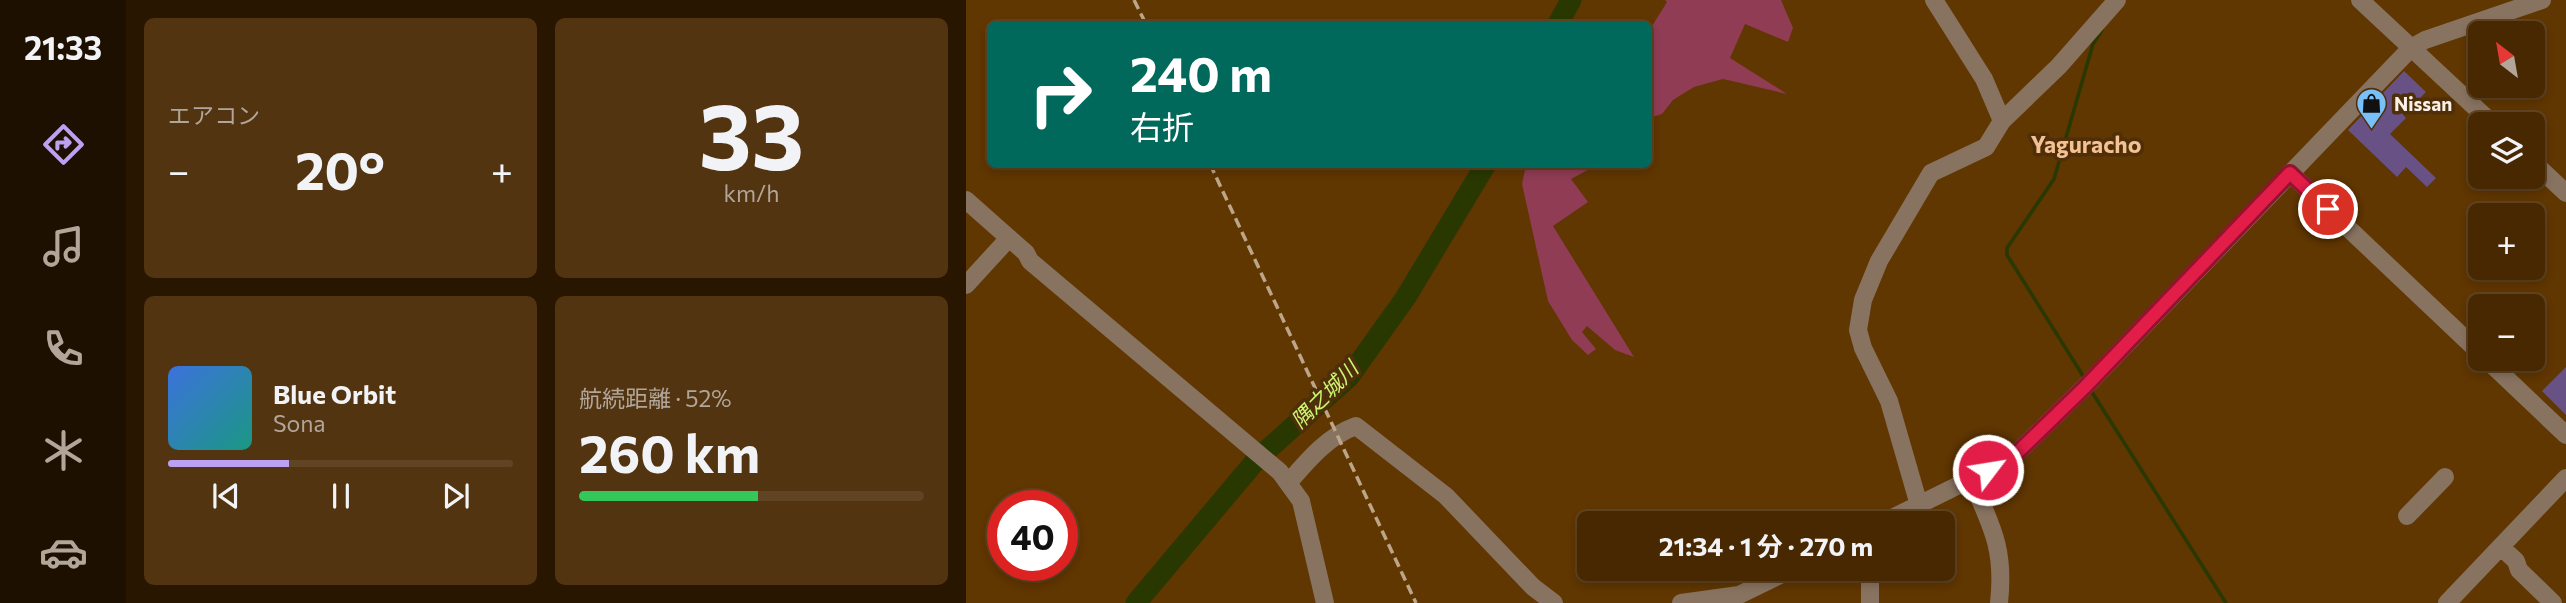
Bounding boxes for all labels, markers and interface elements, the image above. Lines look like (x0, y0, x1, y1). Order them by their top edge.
north arrow (2468, 21, 2544, 98)
map controls (2468, 21, 2545, 371)
text: 21:33 (24, 27, 102, 67)
text: 240 m (1130, 42, 1272, 102)
icon: right (1015, 49, 1106, 140)
text: 33 (699, 77, 804, 189)
shop icon: Nissan (2354, 87, 2388, 131)
place label: Nissan (2394, 92, 2452, 115)
text: エアコン (168, 101, 260, 129)
text: 右折 (1130, 106, 1194, 146)
button: layers (2468, 112, 2545, 189)
icon: directions (39, 120, 88, 169)
district label: Yaguracho (2031, 130, 2141, 158)
text: 20° (295, 137, 385, 201)
text: − (168, 146, 190, 193)
text: + (491, 146, 513, 193)
text: km/h (724, 179, 779, 207)
pin (2298, 179, 2358, 239)
icon: arrive (2309, 190, 2347, 228)
button: + (2468, 203, 2545, 280)
icon: music (39, 222, 88, 271)
button: − (2468, 294, 2545, 371)
icon: phone (39, 324, 88, 373)
water label: 隅之城川 (1285, 354, 1364, 432)
text: Blue Orbit (273, 378, 396, 409)
text: 航続距離 · 52% (579, 384, 731, 412)
text: Sona (273, 409, 325, 437)
text: 260 km (579, 420, 760, 484)
icon: climate (39, 426, 88, 475)
position arrow (1951, 433, 2025, 507)
icon: previous (207, 477, 245, 515)
icon: pause (322, 477, 360, 515)
icon: next (437, 477, 475, 515)
speed limit sign: 40 (987, 490, 1078, 581)
icon: car (39, 528, 88, 577)
text: 21:34 · 1 分 · 270 m (1659, 530, 1873, 561)

